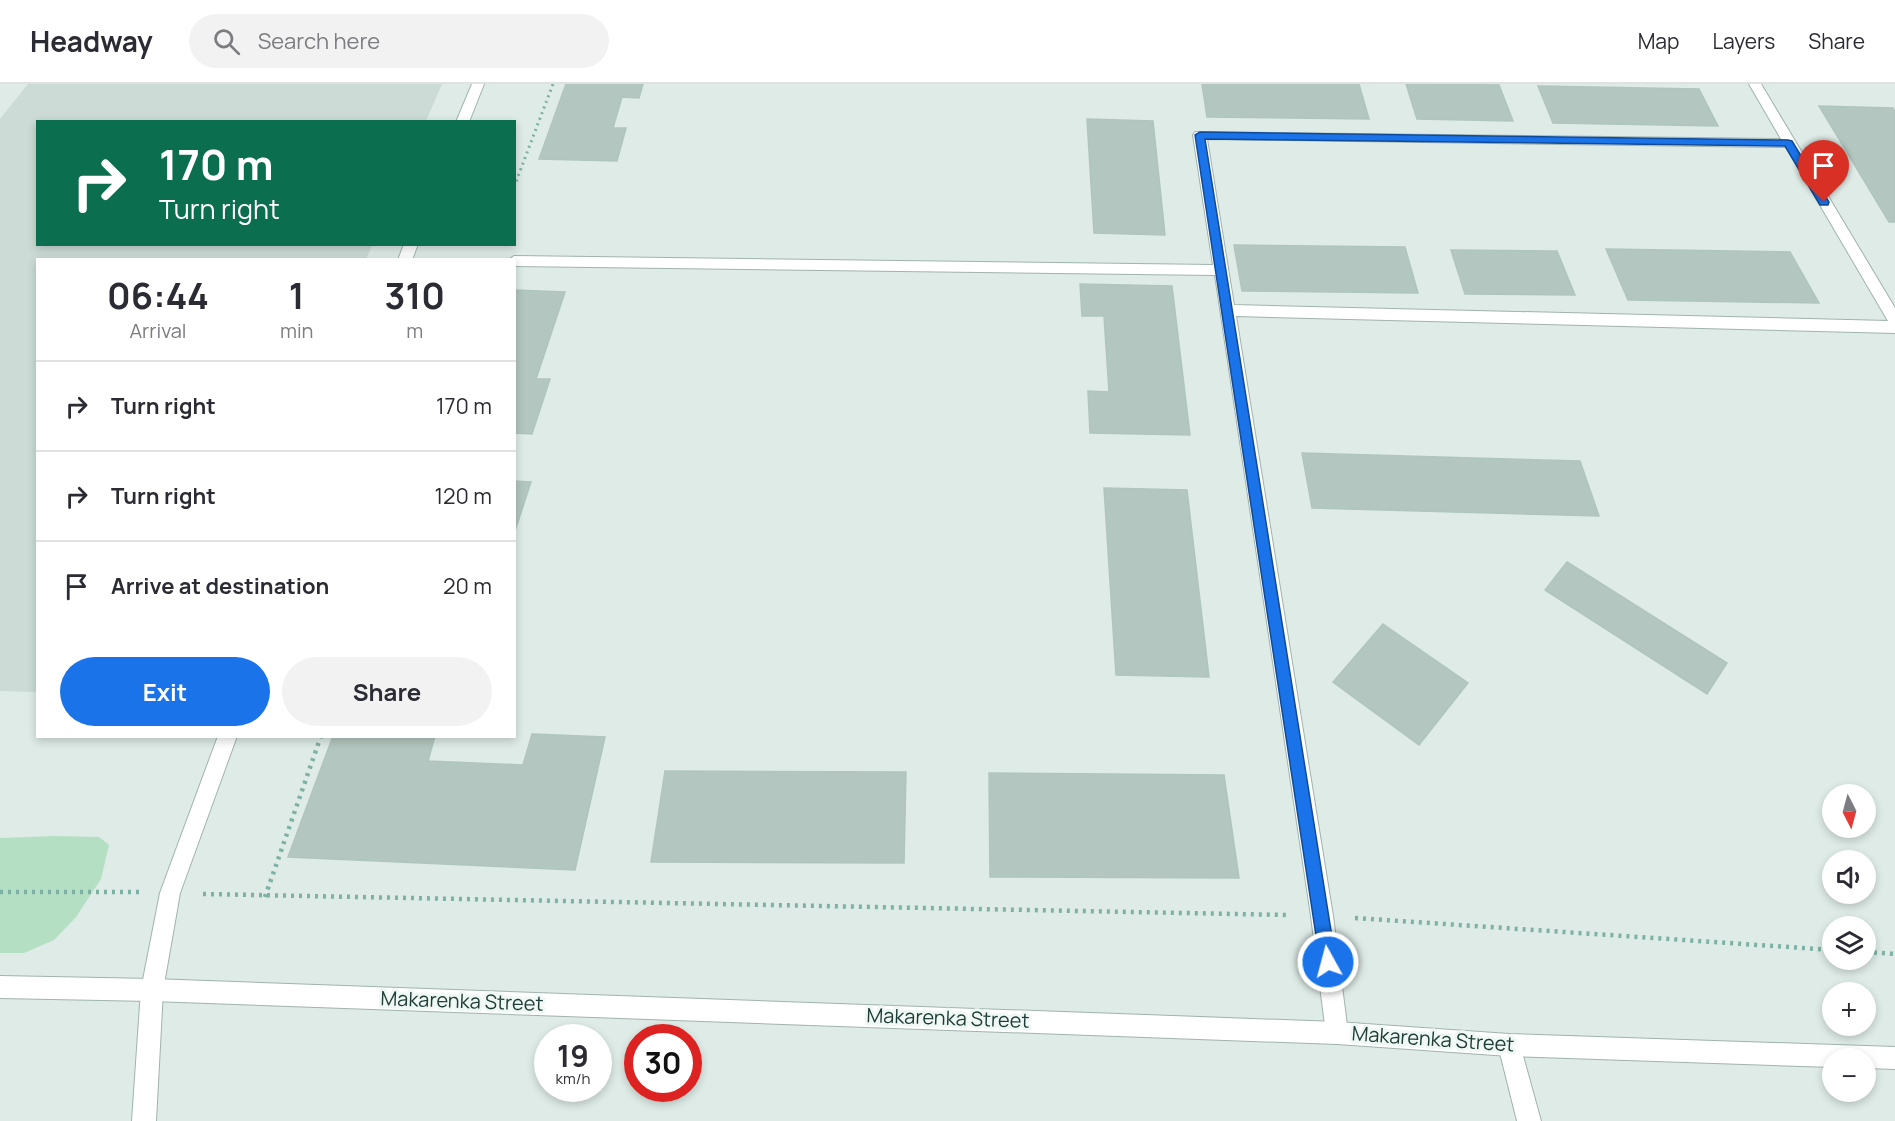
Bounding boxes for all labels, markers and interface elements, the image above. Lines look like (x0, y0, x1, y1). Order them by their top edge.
search box (189, 14, 609, 68)
text: Headway (30, 22, 153, 60)
icon: search (210, 25, 243, 58)
text: Search here (258, 26, 380, 56)
text: Map (1638, 27, 1679, 55)
text: Layers (1712, 27, 1775, 55)
text: Share (1808, 27, 1865, 55)
text: 170 m (159, 135, 274, 193)
pin (1798, 140, 1849, 202)
icon: right (60, 144, 138, 222)
icon: arrive (1807, 149, 1840, 182)
text: Turn right (159, 190, 280, 227)
text: 06:44 (107, 271, 209, 320)
text: 1 (289, 271, 305, 320)
text: 310 (385, 271, 445, 320)
text: Arrival (129, 317, 187, 344)
text: min (280, 317, 313, 344)
text: m (406, 317, 423, 344)
icon: right (60, 390, 93, 423)
text: Turn right (111, 391, 216, 421)
text: 170 m (436, 391, 492, 421)
icon: right (60, 480, 93, 513)
text: Turn right (111, 481, 216, 511)
text: 120 m (434, 481, 492, 511)
icon: arrive (60, 570, 93, 603)
text: Arrive at destination (111, 571, 329, 601)
text: 20 m (443, 571, 492, 601)
button: Exit (60, 657, 270, 726)
button: Share (282, 657, 492, 726)
north arrow (1822, 784, 1876, 838)
map controls (1822, 784, 1876, 1102)
button: sound (1822, 850, 1876, 904)
button: layers (1822, 916, 1876, 970)
position arrow (1296, 930, 1360, 994)
button: + (1822, 982, 1876, 1036)
street label: Makarenka Street (380, 984, 544, 1017)
street label: Makarenka Street (866, 1001, 1030, 1034)
street label: Makarenka Street (1351, 1019, 1515, 1058)
speed limit sign: 30 (624, 1024, 702, 1102)
text: 19 (557, 1035, 589, 1076)
button: − (1822, 1048, 1876, 1102)
text: km/h (556, 1068, 590, 1089)

